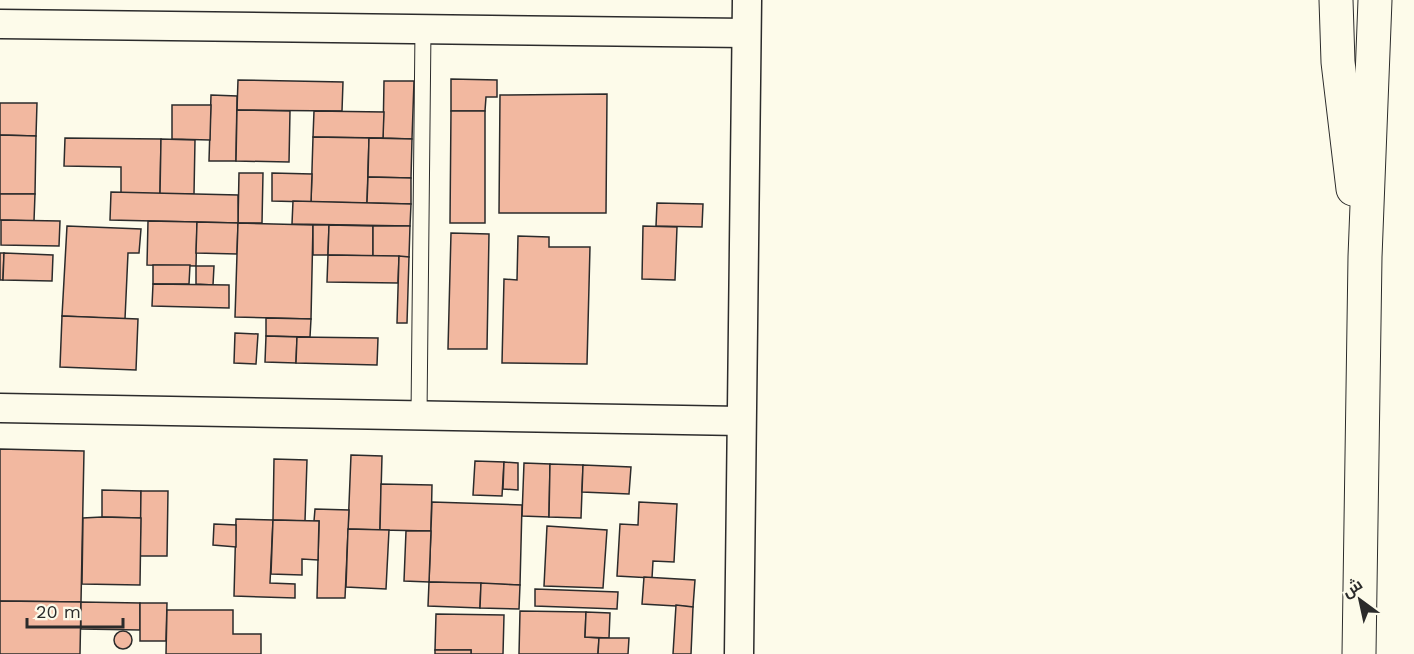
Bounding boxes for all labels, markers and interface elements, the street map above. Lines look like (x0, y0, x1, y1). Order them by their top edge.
north arrow (1330, 570, 1390, 630)
text: ش (1338, 574, 1366, 601)
scale bar (27, 591, 123, 629)
text: 20 m (36, 601, 81, 622)

